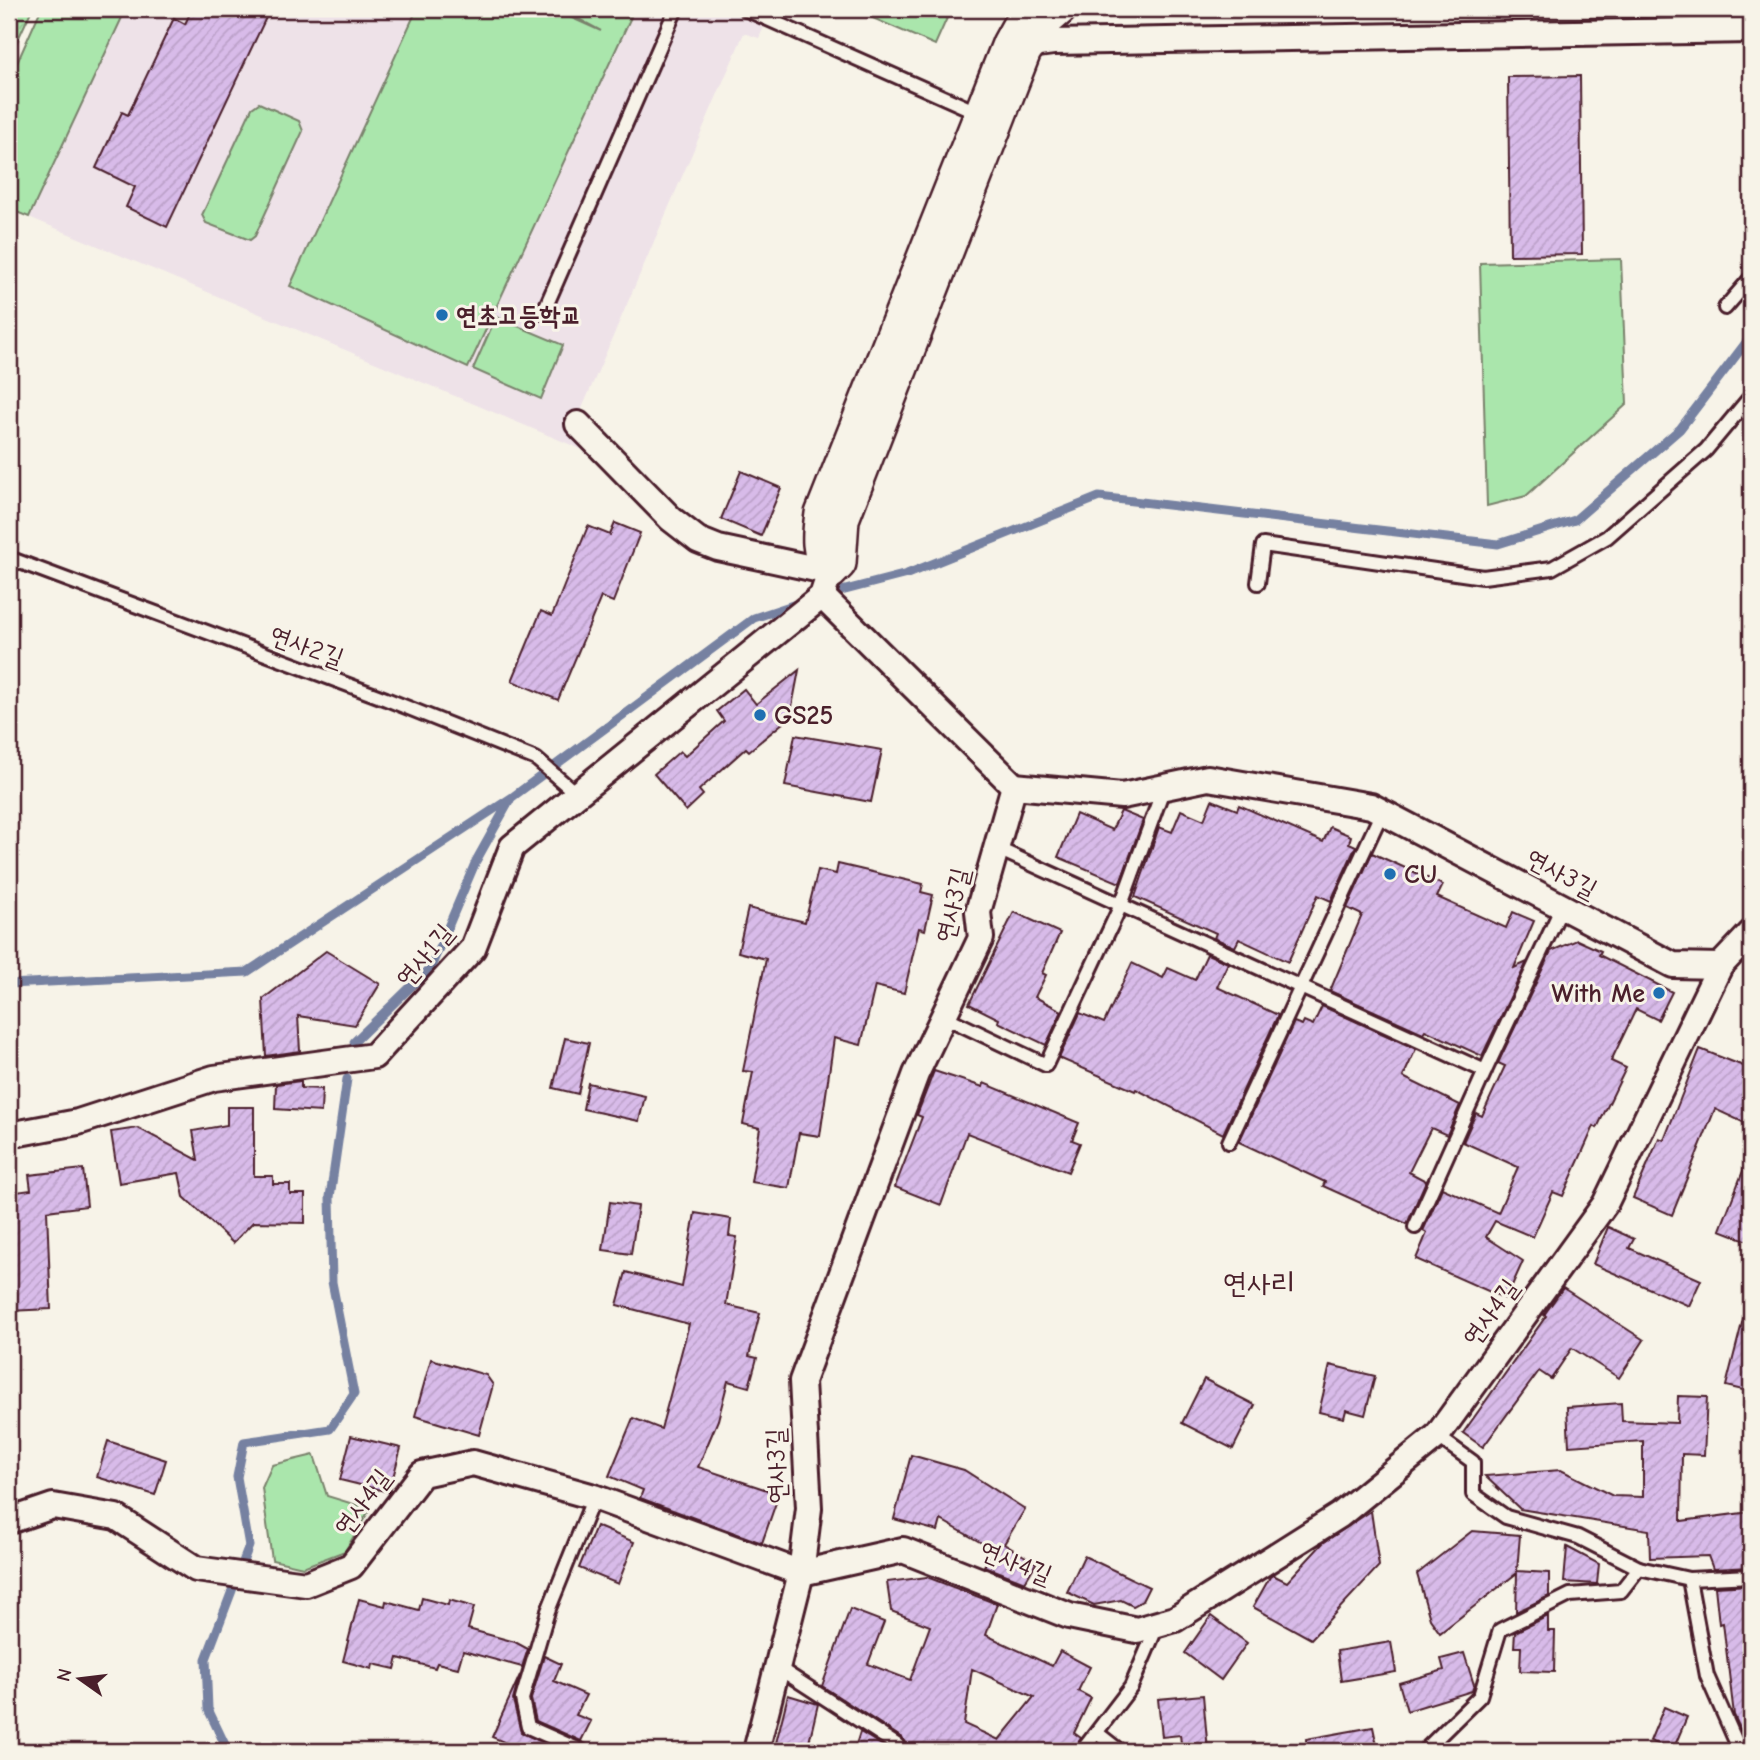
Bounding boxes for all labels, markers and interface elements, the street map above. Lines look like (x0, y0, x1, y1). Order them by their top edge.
place label: 연초고등학교 (456, 301, 582, 331)
marker: 연초고등학교 (434, 307, 450, 323)
street label: 연사2길 (266, 620, 348, 674)
place label: GS25 (774, 701, 833, 731)
marker: GS25 (752, 707, 768, 723)
street label: 연사3길 (1521, 843, 1602, 905)
place label: CU (1404, 860, 1437, 890)
street label: 연사3길 (930, 865, 976, 946)
marker: CU (1382, 866, 1398, 882)
street label: 연사1길 (390, 918, 460, 993)
place label: With Me (1551, 979, 1645, 1009)
marker: With Me (1651, 985, 1667, 1001)
district label: 연사리 (1223, 1266, 1295, 1301)
street label: 연사4길 (1457, 1273, 1525, 1352)
street label: 연사3길 (761, 1427, 793, 1504)
street label: 연사4길 (328, 1463, 397, 1542)
street label: 연사4길 (975, 1535, 1056, 1591)
north arrow (46, 1644, 116, 1714)
text: N (52, 1666, 77, 1684)

